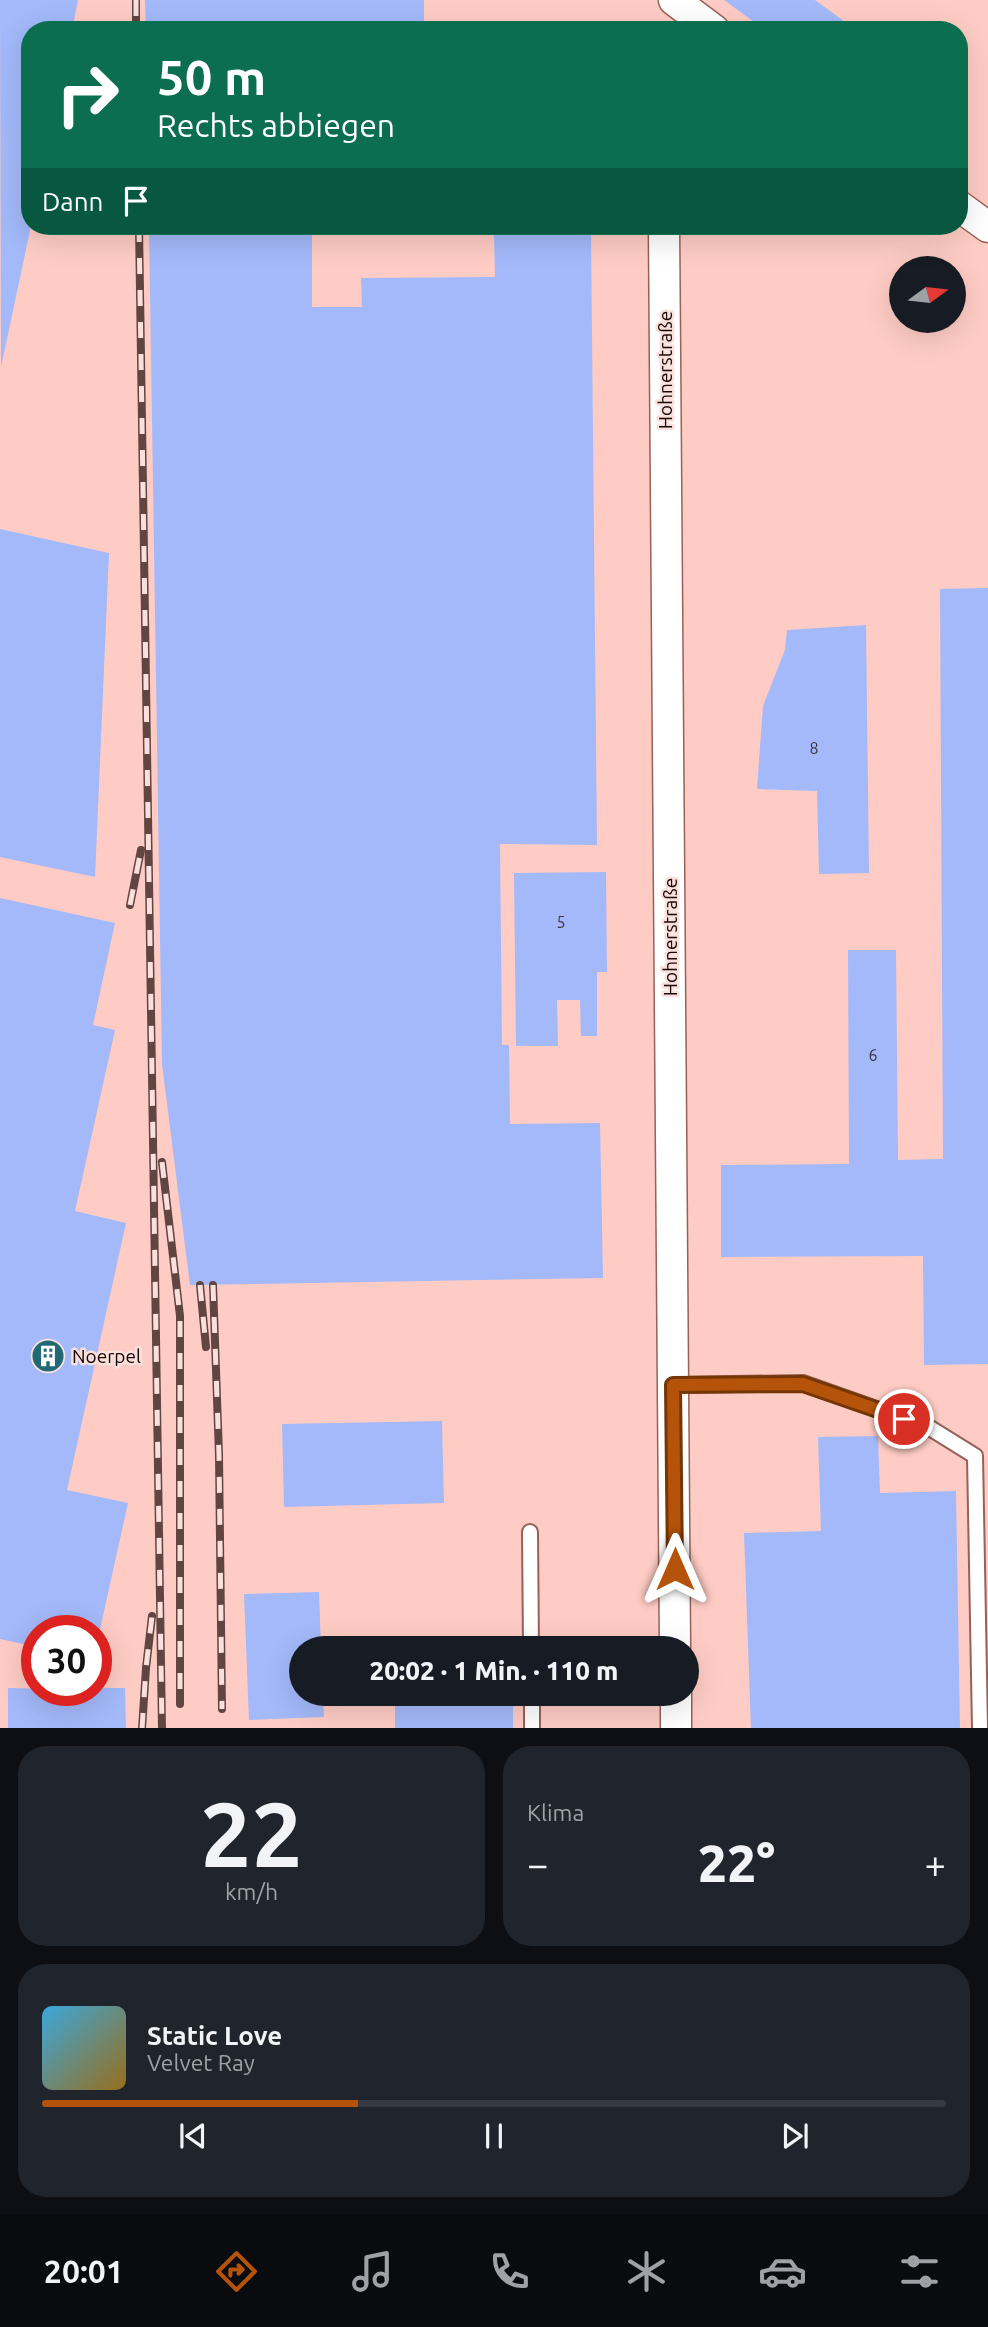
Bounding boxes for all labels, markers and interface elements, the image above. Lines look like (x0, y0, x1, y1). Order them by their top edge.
icon: right (42, 49, 133, 140)
text: 50 m (157, 49, 266, 104)
text: Rechts abbiegen (157, 107, 395, 143)
icon: arrive (117, 182, 155, 220)
text: Dann (42, 187, 103, 216)
north arrow (889, 256, 966, 332)
map controls (889, 256, 966, 333)
street label: Hohnerstraße (654, 311, 676, 429)
house number: 8 (809, 739, 819, 757)
street label: Hohnerstraße (659, 878, 681, 996)
house number: 5 (556, 913, 566, 931)
house number: 6 (868, 1046, 878, 1064)
building icon: Noerpel (29, 1337, 67, 1375)
place label: Noerpel (72, 1345, 141, 1367)
pin (874, 1389, 934, 1449)
icon: arrive (885, 1400, 923, 1438)
position arrow (638, 1532, 712, 1606)
speed limit sign: 30 (21, 1615, 112, 1706)
text: 20:02 · 1 Min. · 110 m (370, 1656, 618, 1685)
text: 22 (200, 1782, 303, 1884)
text: Klima (527, 1800, 584, 1825)
text: 22° (698, 1834, 775, 1892)
text: − (527, 1843, 548, 1885)
text: + (925, 1843, 946, 1885)
text: km/h (225, 1879, 278, 1904)
text: Static Love (147, 2021, 282, 2050)
text: Velvet Ray (147, 2050, 255, 2075)
icon: previous (174, 2117, 212, 2155)
icon: pause (475, 2117, 513, 2155)
icon: next (776, 2117, 814, 2155)
icon: directions (212, 2247, 261, 2296)
icon: music (348, 2247, 397, 2296)
icon: phone (485, 2247, 534, 2296)
icon: climate (622, 2247, 671, 2296)
icon: car (758, 2247, 807, 2296)
icon: filters (895, 2247, 944, 2296)
text: 20:01 (44, 2253, 124, 2289)

